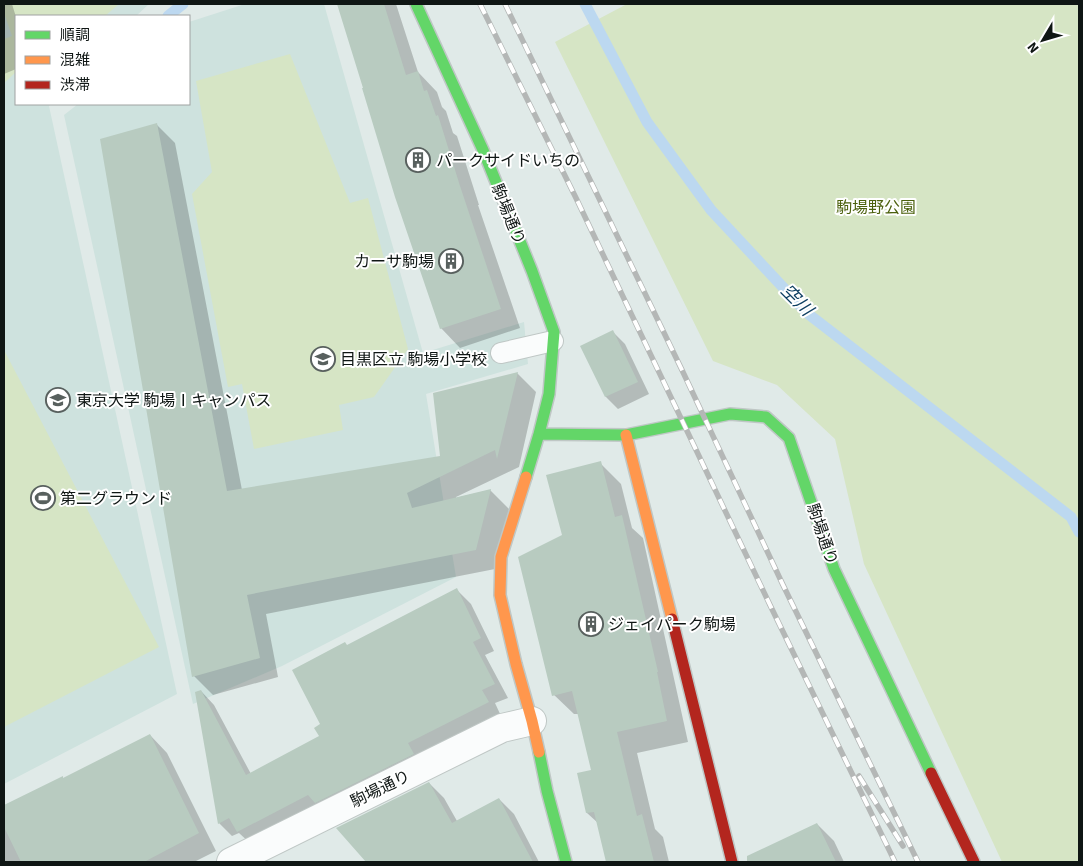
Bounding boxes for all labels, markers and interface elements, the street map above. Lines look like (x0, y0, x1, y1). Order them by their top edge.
legend (15, 15, 190, 105)
north arrow (1018, 15, 1068, 65)
text: 順調 (60, 25, 90, 46)
text: N (1023, 38, 1044, 57)
text: 混雑 (60, 50, 90, 71)
text: 渋滞 (60, 75, 90, 96)
building icon: パークサイドいちの (405, 147, 431, 173)
place label: パークサイドいちの (436, 150, 580, 172)
street label: 駒場通り (486, 181, 530, 248)
park label: 駒場野公園 (836, 197, 916, 219)
building icon: カーサ駒場 (438, 248, 464, 274)
place label: カーサ駒場 (354, 251, 434, 273)
water label: 空川 (775, 279, 820, 323)
school or university icon: 目黒区立 駒場小学校 (310, 346, 336, 372)
place label: 目黒区立 駒場小学校 (340, 349, 487, 371)
school or university icon: 東京大学 駒場Ⅰキャンパス (45, 387, 71, 413)
place label: 東京大学 駒場Ⅰキャンパス (76, 390, 271, 412)
sports icon: 第二グラウンド (30, 485, 56, 511)
place label: 第二グラウンド (60, 488, 172, 510)
street label: 駒場通り (801, 500, 843, 568)
building icon: ジェイパーク駒場 (578, 611, 604, 637)
place label: ジェイパーク駒場 (608, 614, 736, 636)
street label: 駒場通り (347, 765, 414, 813)

